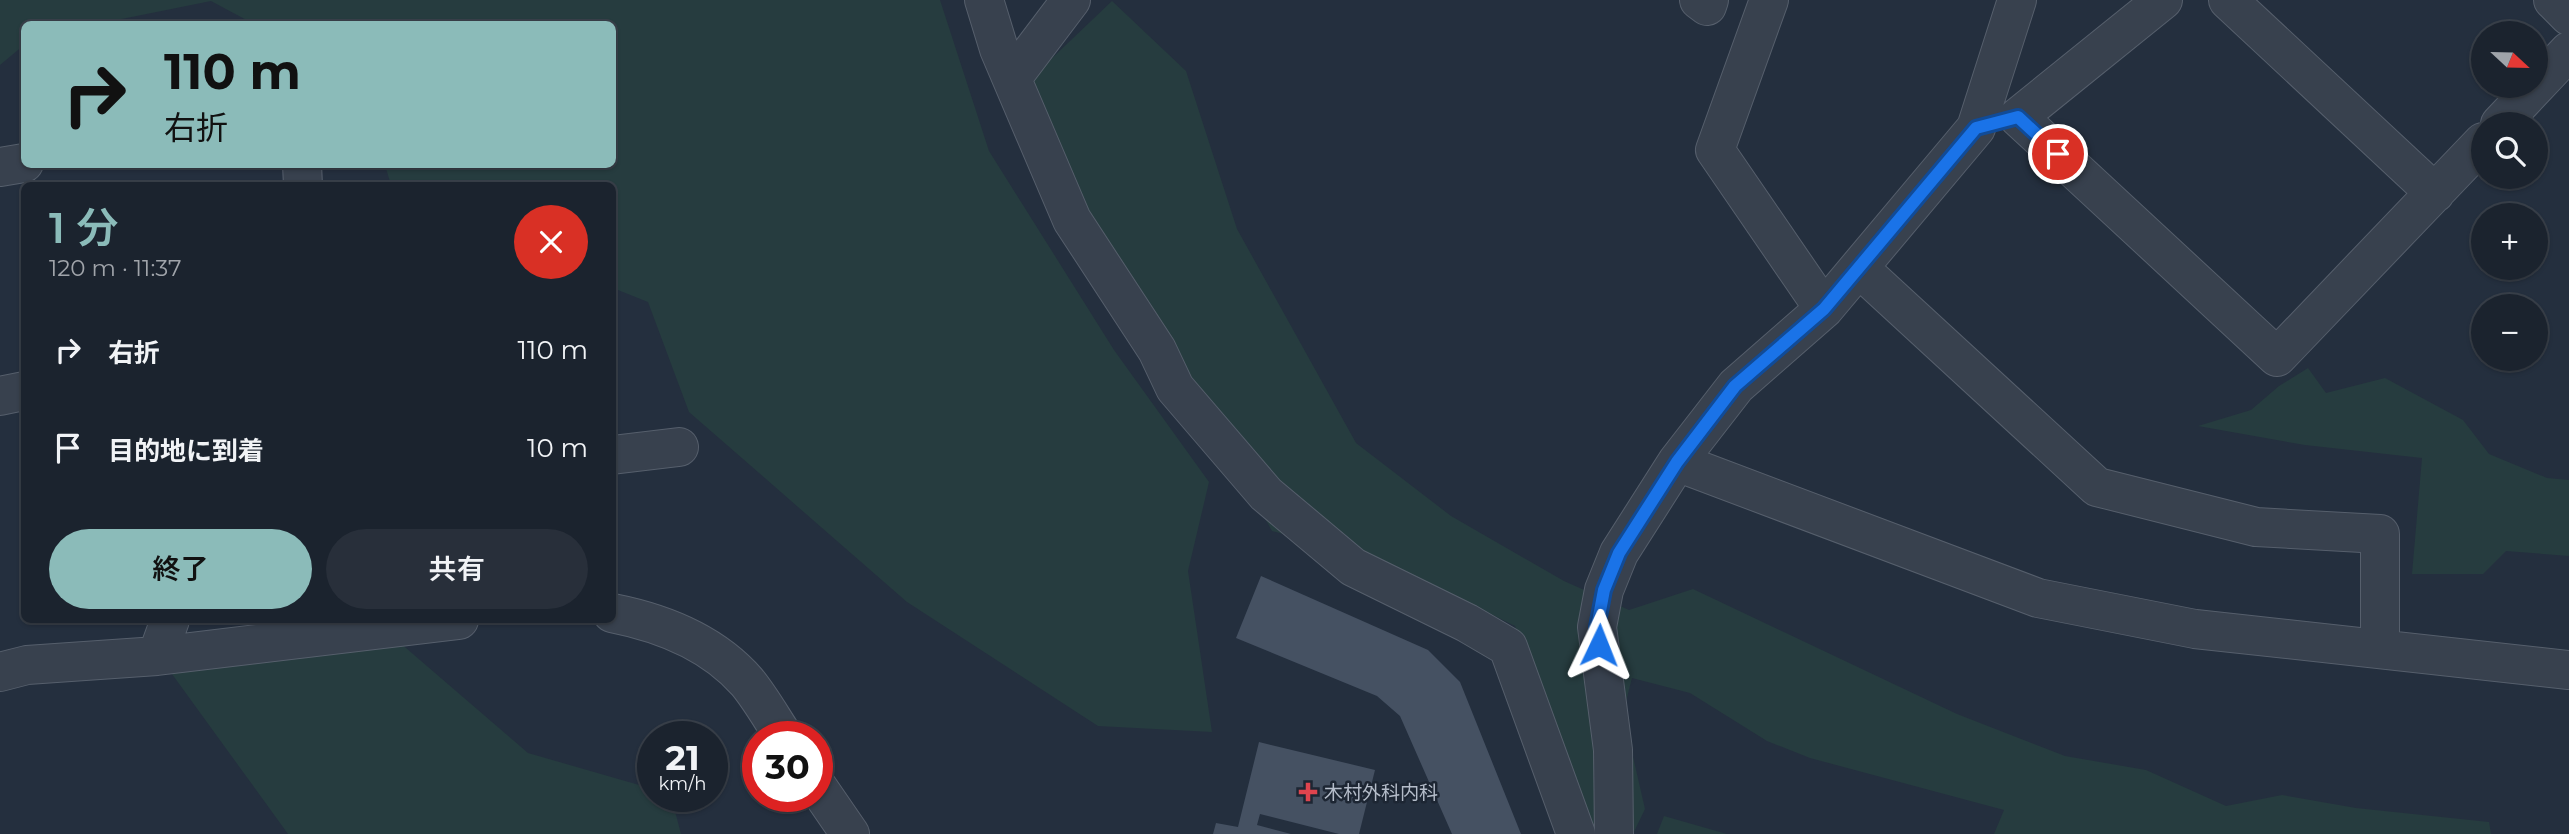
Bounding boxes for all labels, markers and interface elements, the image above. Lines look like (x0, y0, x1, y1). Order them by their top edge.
north arrow (2471, 21, 2548, 98)
map controls (2471, 21, 2548, 371)
text: 110 m (164, 42, 301, 101)
icon: right (49, 49, 140, 140)
text: 右折 (164, 108, 228, 147)
button: search (2471, 112, 2548, 189)
pin (2028, 124, 2088, 184)
icon: arrive (2039, 135, 2077, 173)
text: 1 分 (49, 202, 119, 254)
button: + (2471, 203, 2548, 280)
button: close (514, 205, 588, 279)
text: 120 m · 11:37 (49, 254, 182, 282)
button: − (2471, 294, 2548, 371)
icon: right (49, 331, 87, 369)
text: 110 m (518, 334, 588, 366)
text: 右折 (108, 337, 160, 369)
icon: arrive (49, 429, 87, 467)
text: 10 m (527, 432, 588, 464)
text: 目的地に到着 (108, 435, 264, 467)
button: 終了 (49, 529, 312, 609)
button: 共有 (326, 529, 588, 609)
position arrow (1562, 608, 1636, 682)
speed limit sign: 30 (742, 721, 833, 812)
text: 21 (665, 736, 700, 779)
text: km/h (658, 773, 707, 795)
place label: 木村外科内科 (1324, 781, 1438, 804)
marker: 木村外科内科 (1298, 782, 1318, 802)

